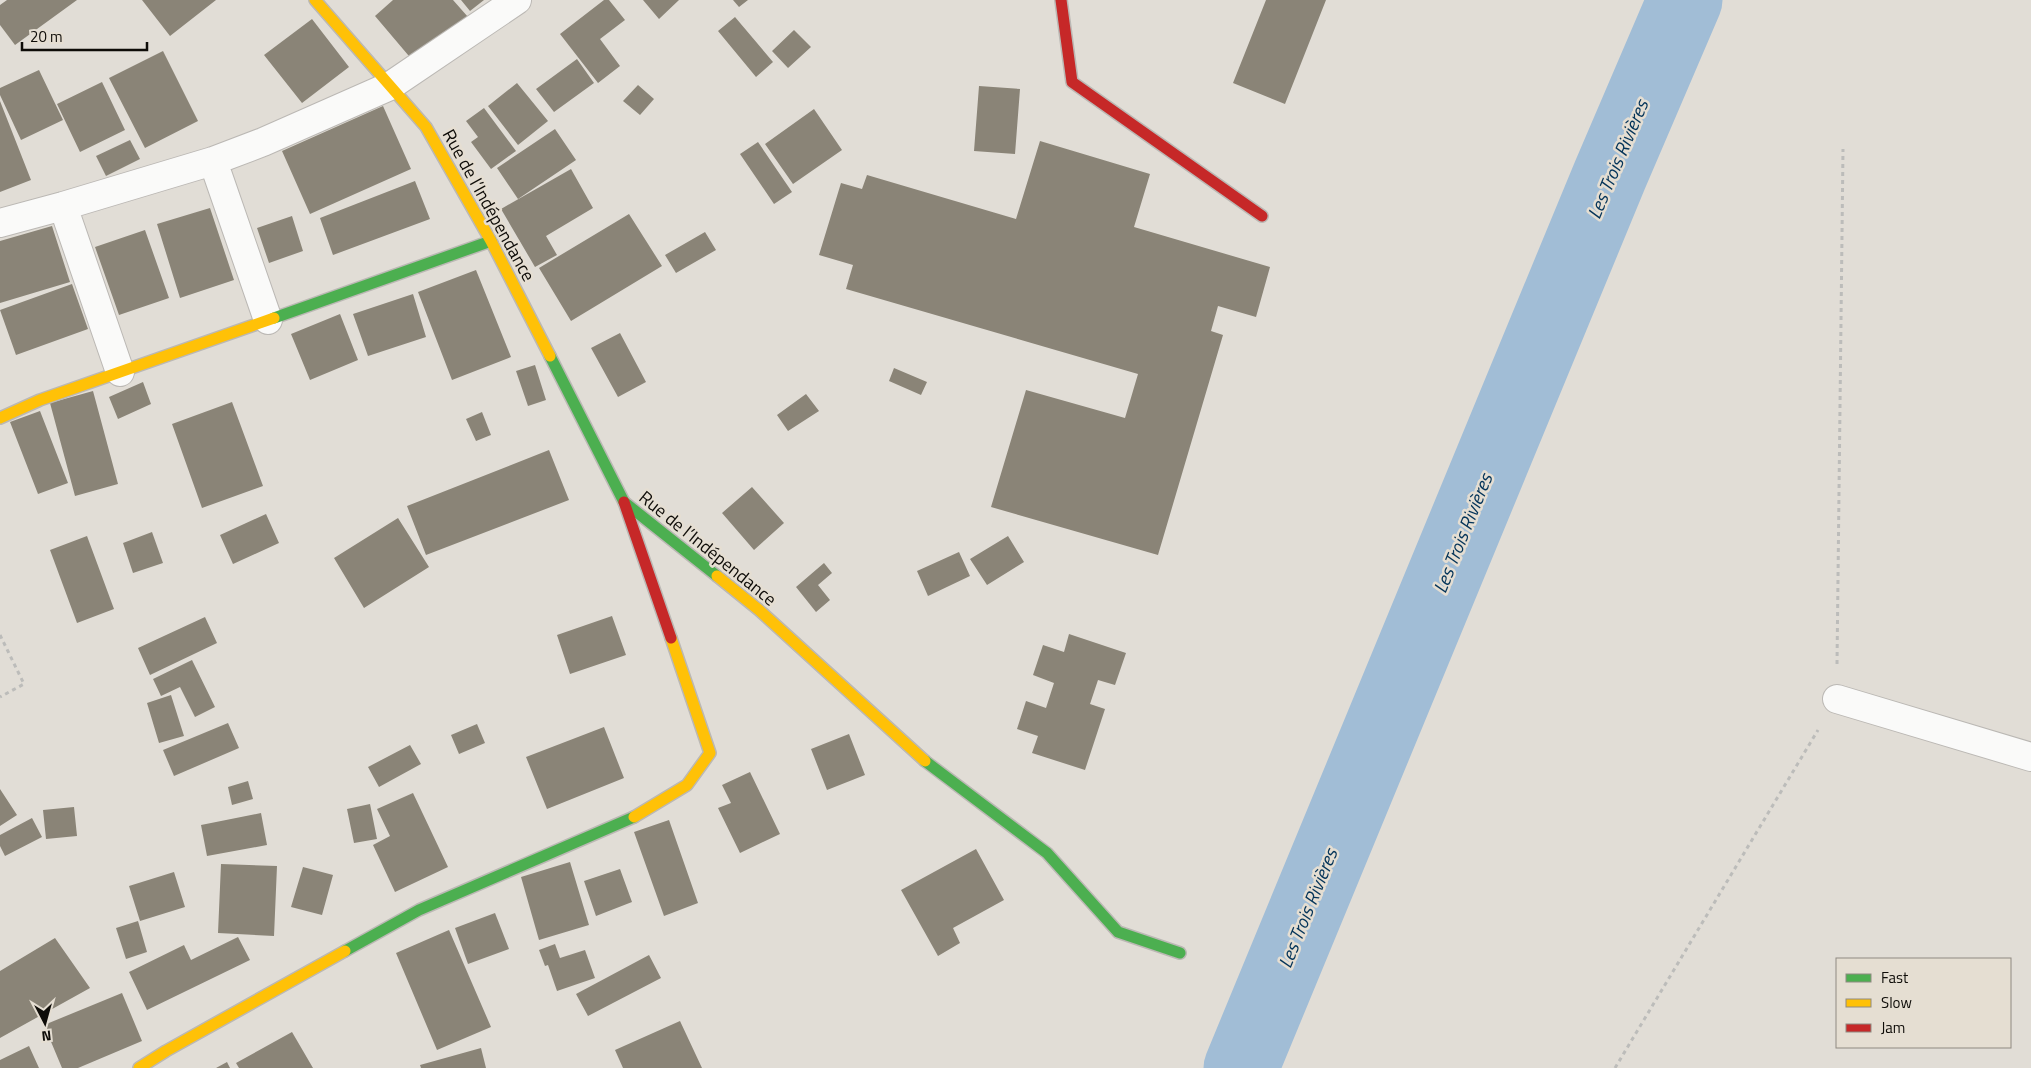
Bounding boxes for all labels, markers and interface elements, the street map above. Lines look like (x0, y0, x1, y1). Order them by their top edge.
scale bar (22, 20, 148, 52)
text: 20 m (30, 25, 63, 48)
water label: Les Trois Rivières (1579, 93, 1656, 223)
street label: Rue de l’Indépendance (436, 124, 542, 286)
water label: Les Trois Rivières (1425, 467, 1500, 597)
street label: Rue de l’Indépendance (633, 484, 783, 612)
water label: Les Trois Rivières (1270, 842, 1345, 972)
legend (1836, 958, 2011, 1048)
text: Fast (1881, 966, 1909, 989)
text: Slow (1881, 991, 1912, 1014)
north arrow (20, 998, 70, 1048)
text: Jam (1881, 1016, 1905, 1039)
text: N (40, 1025, 52, 1047)

